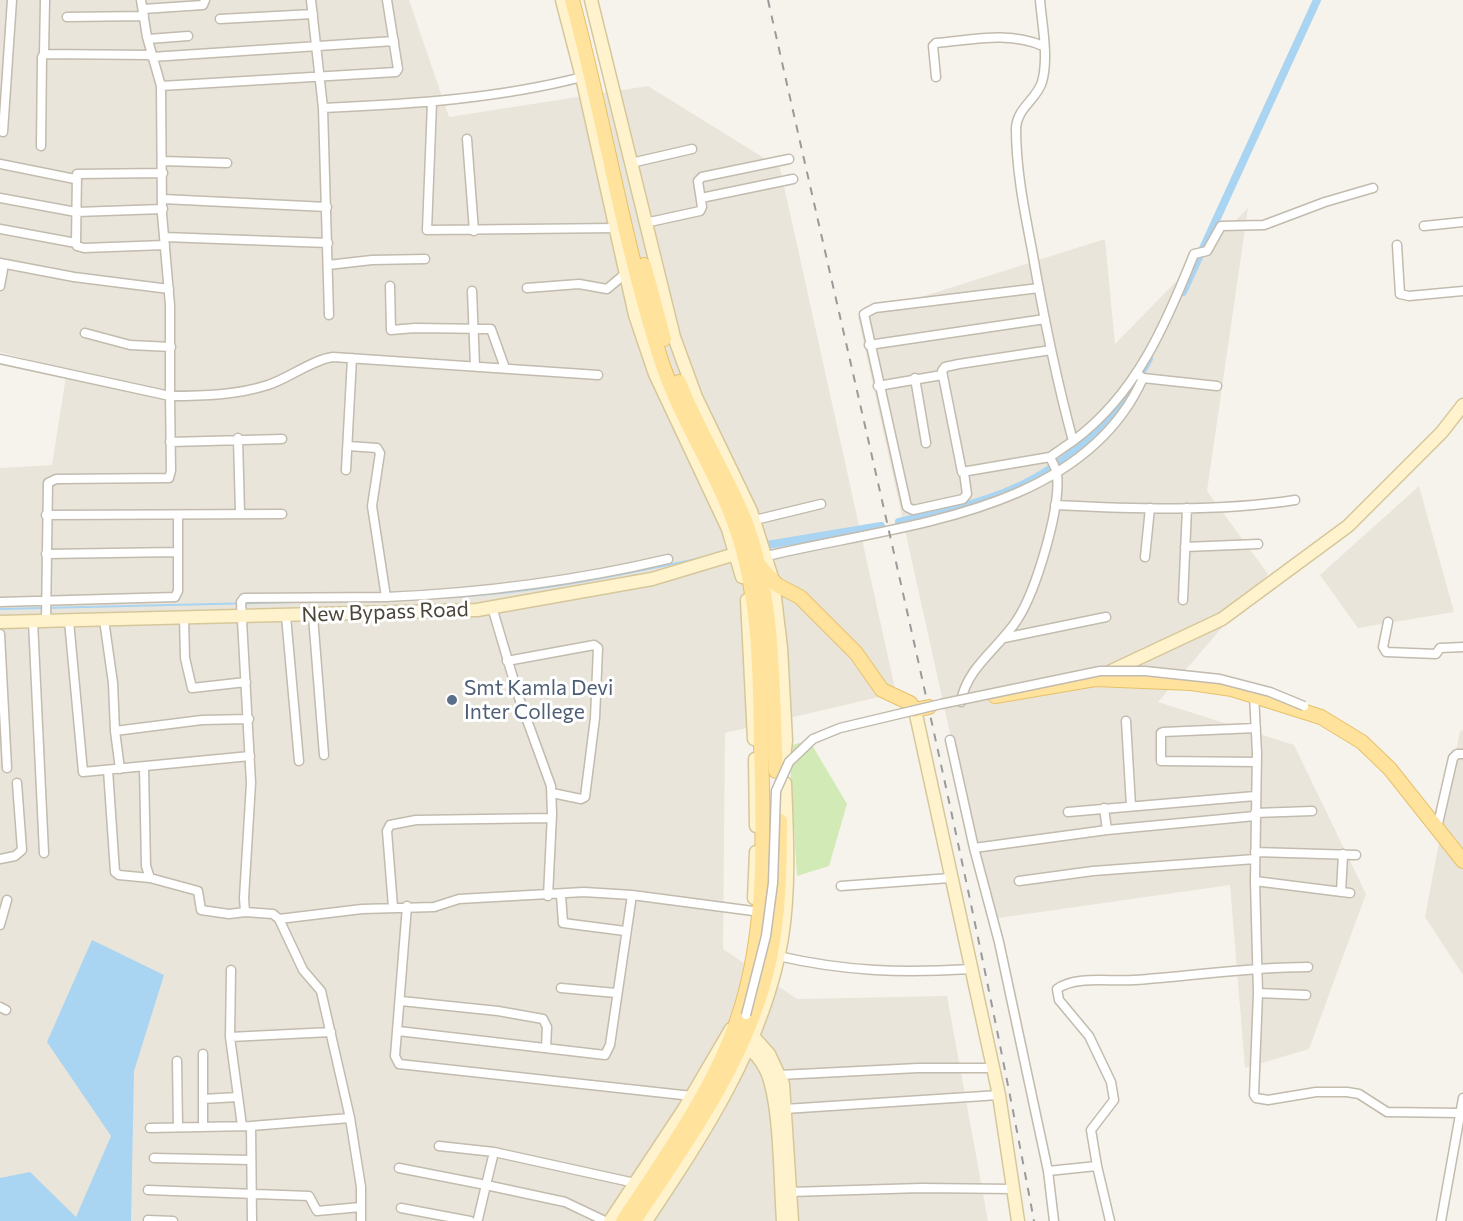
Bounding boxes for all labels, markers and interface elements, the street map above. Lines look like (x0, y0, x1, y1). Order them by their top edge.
street label: New Bypass Road (301, 596, 469, 628)
place label: Smt Kamla Devi Inter College (464, 675, 613, 725)
marker: Smt Kamla Devi Inter College (445, 693, 459, 707)

